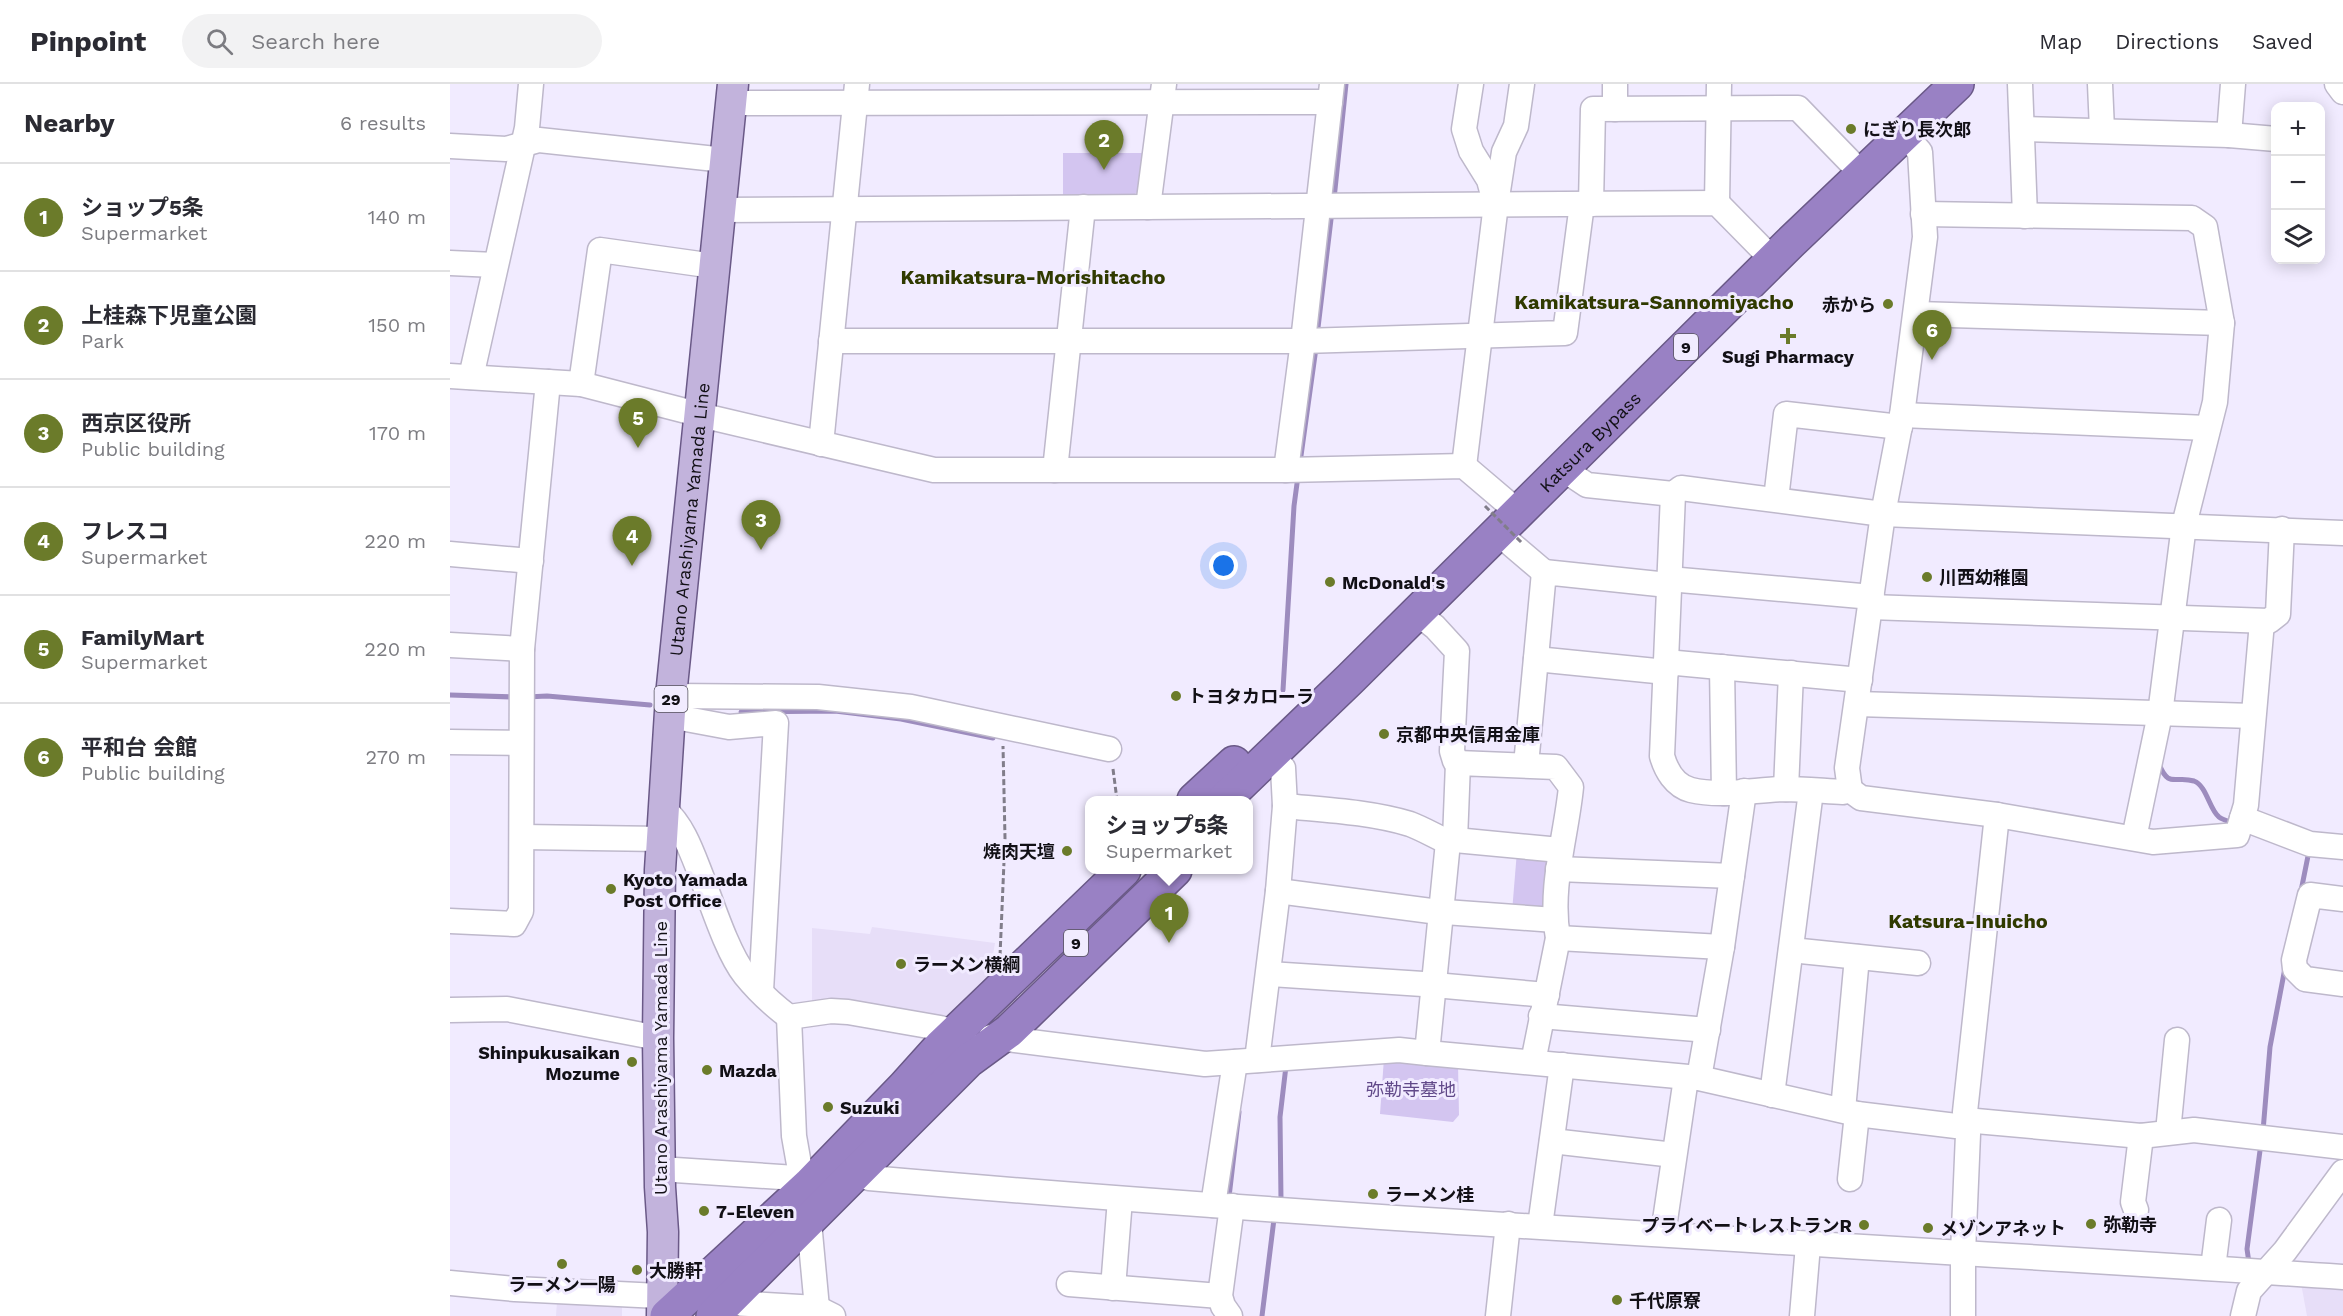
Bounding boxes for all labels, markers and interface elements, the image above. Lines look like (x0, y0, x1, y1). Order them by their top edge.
search box (182, 14, 602, 68)
text: Pinpoint (30, 25, 146, 58)
icon: search (203, 25, 236, 58)
text: Search here (251, 29, 380, 54)
text: Map (2039, 29, 2082, 54)
text: Directions (2115, 29, 2219, 54)
text: Saved (2252, 29, 2313, 54)
map controls (2271, 102, 2325, 264)
button: + (2271, 102, 2325, 156)
text: Nearby (24, 108, 115, 138)
text: 6 results (340, 111, 426, 135)
place label: にぎり長次郎 (1863, 119, 1971, 140)
pin: 2 (1084, 120, 1124, 170)
marker: にぎり長次郎 (1844, 122, 1858, 136)
button: − (2271, 156, 2325, 210)
text: ショップ5条 (81, 195, 204, 220)
text: 1 (39, 205, 48, 229)
text: 140 m (368, 205, 426, 229)
button: layers (2271, 210, 2325, 264)
text: Supermarket (81, 221, 207, 245)
district label: Kamikatsura-Morishitacho (900, 265, 1166, 289)
district label: Kamikatsura-Sannomiyacho (1514, 290, 1794, 314)
place label: 赤から (1822, 294, 1876, 315)
marker: 赤から (1881, 297, 1895, 311)
text: 上桂森下児童公園 (81, 303, 257, 328)
pin: 6 (1912, 310, 1952, 360)
text: 2 (38, 313, 49, 337)
text: 150 m (368, 313, 426, 337)
text: Park (81, 329, 124, 353)
marker: Sugi Pharmacy (1781, 329, 1795, 343)
road number: 9 (1674, 334, 1698, 360)
place label: Sugi Pharmacy (1722, 346, 1855, 367)
street label: Utano Arashiyama Yamada Line (665, 382, 713, 657)
street label: Katsura Bypass (1535, 387, 1645, 496)
pin: 5 (618, 398, 657, 448)
text: 西京区役所 (81, 411, 191, 436)
text: 3 (38, 421, 49, 445)
text: 170 m (369, 421, 426, 445)
text: Public building (81, 437, 225, 461)
pin: 3 (742, 500, 780, 550)
pin: 4 (612, 516, 651, 566)
text: フレスコ (81, 519, 169, 544)
text: 4 (37, 529, 50, 553)
text: 220 m (364, 529, 426, 553)
text: Supermarket (81, 545, 207, 569)
your location (1209, 551, 1238, 580)
place label: 川西幼稚園 (1939, 567, 2029, 588)
marker: 川西幼稚園 (1920, 570, 1934, 584)
place label: McDonald's (1342, 572, 1445, 593)
marker: McDonald's (1323, 575, 1337, 589)
text: FamilyMart (81, 625, 204, 650)
text: 5 (38, 637, 49, 661)
text: 220 m (364, 637, 426, 661)
text: Supermarket (81, 650, 207, 674)
road number: 29 (654, 686, 688, 712)
place label: トヨタカローラ (1188, 686, 1314, 707)
marker: トヨタカローラ (1169, 689, 1183, 703)
place label: 京都中央信用金庫 (1396, 724, 1540, 745)
marker: 京都中央信用金庫 (1377, 727, 1391, 741)
text: 平和台 会館 (81, 735, 197, 760)
text: 6 (37, 745, 50, 769)
text: 270 m (366, 745, 426, 769)
text: Public building (81, 761, 225, 785)
popup (1085, 796, 1253, 874)
text: ショップ5条 (1106, 813, 1229, 838)
text: Supermarket (1106, 839, 1232, 863)
place label: 焼肉天壇 (983, 841, 1055, 862)
marker: 焼肉天壇 (1060, 844, 1074, 858)
place label: Kyoto Yamada Post Office (623, 869, 748, 911)
marker: Kyoto Yamada Post Office (604, 882, 618, 896)
pin: 1 (1150, 894, 1188, 943)
district label: Katsura-Inuicho (1888, 909, 2048, 933)
street label: Utano Arashiyama Yamada Line (650, 921, 671, 1195)
road number: 9 (1064, 930, 1088, 956)
place label: ラーメン横綱 (913, 954, 1020, 975)
marker: ラーメン横綱 (894, 957, 908, 971)
place label: Shinpukusaikan Mozume (478, 1042, 620, 1084)
marker: Shinpukusaikan Mozume (625, 1055, 639, 1069)
place label: Mazda (719, 1060, 777, 1081)
marker: Mazda (700, 1063, 714, 1077)
park label: 弥勒寺墓地 (1366, 1079, 1456, 1100)
place label: Suzuki (840, 1097, 900, 1118)
marker: Suzuki (821, 1100, 835, 1114)
place label: ラーメン桂 (1385, 1184, 1474, 1205)
marker: ラーメン桂 (1366, 1187, 1380, 1201)
place label: 7-Eleven (716, 1201, 794, 1222)
marker: 7-Eleven (697, 1204, 711, 1218)
place label: 弥勒寺 (2103, 1214, 2157, 1235)
place label: プライベートレストランR (1642, 1215, 1853, 1236)
marker: 弥勒寺 (2084, 1217, 2098, 1231)
marker: プライベートレストランR (1857, 1218, 1871, 1232)
place label: メゾンアネット (1940, 1218, 2066, 1239)
marker: メゾンアネット (1921, 1221, 1935, 1235)
marker: ラーメン一陽 (555, 1257, 569, 1271)
place label: 大勝軒 (649, 1260, 703, 1281)
marker: 大勝軒 (630, 1263, 644, 1277)
place label: ラーメン一陽 (508, 1274, 616, 1295)
place label: 千代原寮 (1629, 1290, 1701, 1311)
marker: 千代原寮 (1610, 1293, 1624, 1307)

